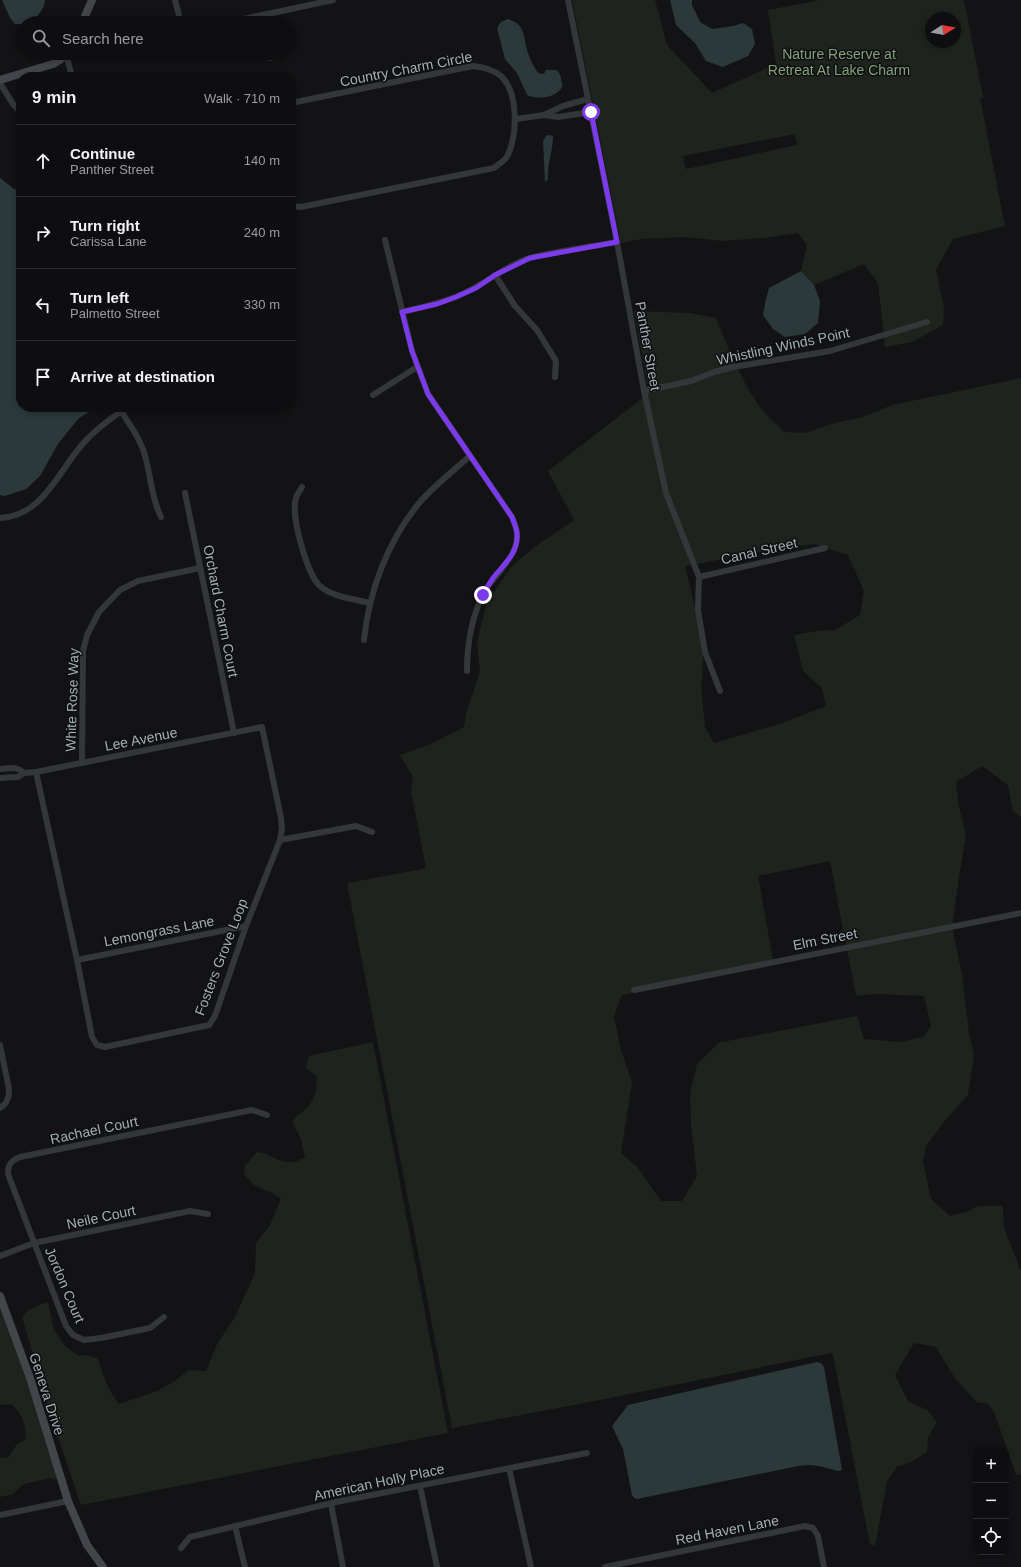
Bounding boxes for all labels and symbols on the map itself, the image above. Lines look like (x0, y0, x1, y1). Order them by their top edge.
north arrow (925, 12, 961, 48)
park label: Nature Reserve at Retreat At Lake Charm (768, 46, 910, 78)
street label: Country Charm Circle (338, 48, 474, 90)
route start (582, 103, 600, 121)
street label: Panther Street (632, 300, 664, 392)
street label: Whistling Winds Point (715, 324, 851, 368)
street label: Canal Street (719, 534, 799, 568)
street label: Orchard Charm Court (200, 543, 242, 679)
route end (474, 586, 492, 604)
street label: White Rose Way (62, 648, 82, 752)
street label: Lee Avenue (103, 724, 179, 754)
street label: Fosters Grove Loop (191, 896, 251, 1018)
street label: Lemongrass Lane (102, 912, 216, 950)
street label: Elm Street (791, 925, 859, 953)
street label: Rachael Court (49, 1113, 140, 1147)
street label: Neile Court (65, 1202, 137, 1232)
street label: Jordon Court (42, 1245, 88, 1325)
street label: Geneva Drive (26, 1351, 68, 1437)
street label: American Holly Place (312, 1460, 446, 1504)
street label: Red Haven Lane (674, 1512, 780, 1548)

